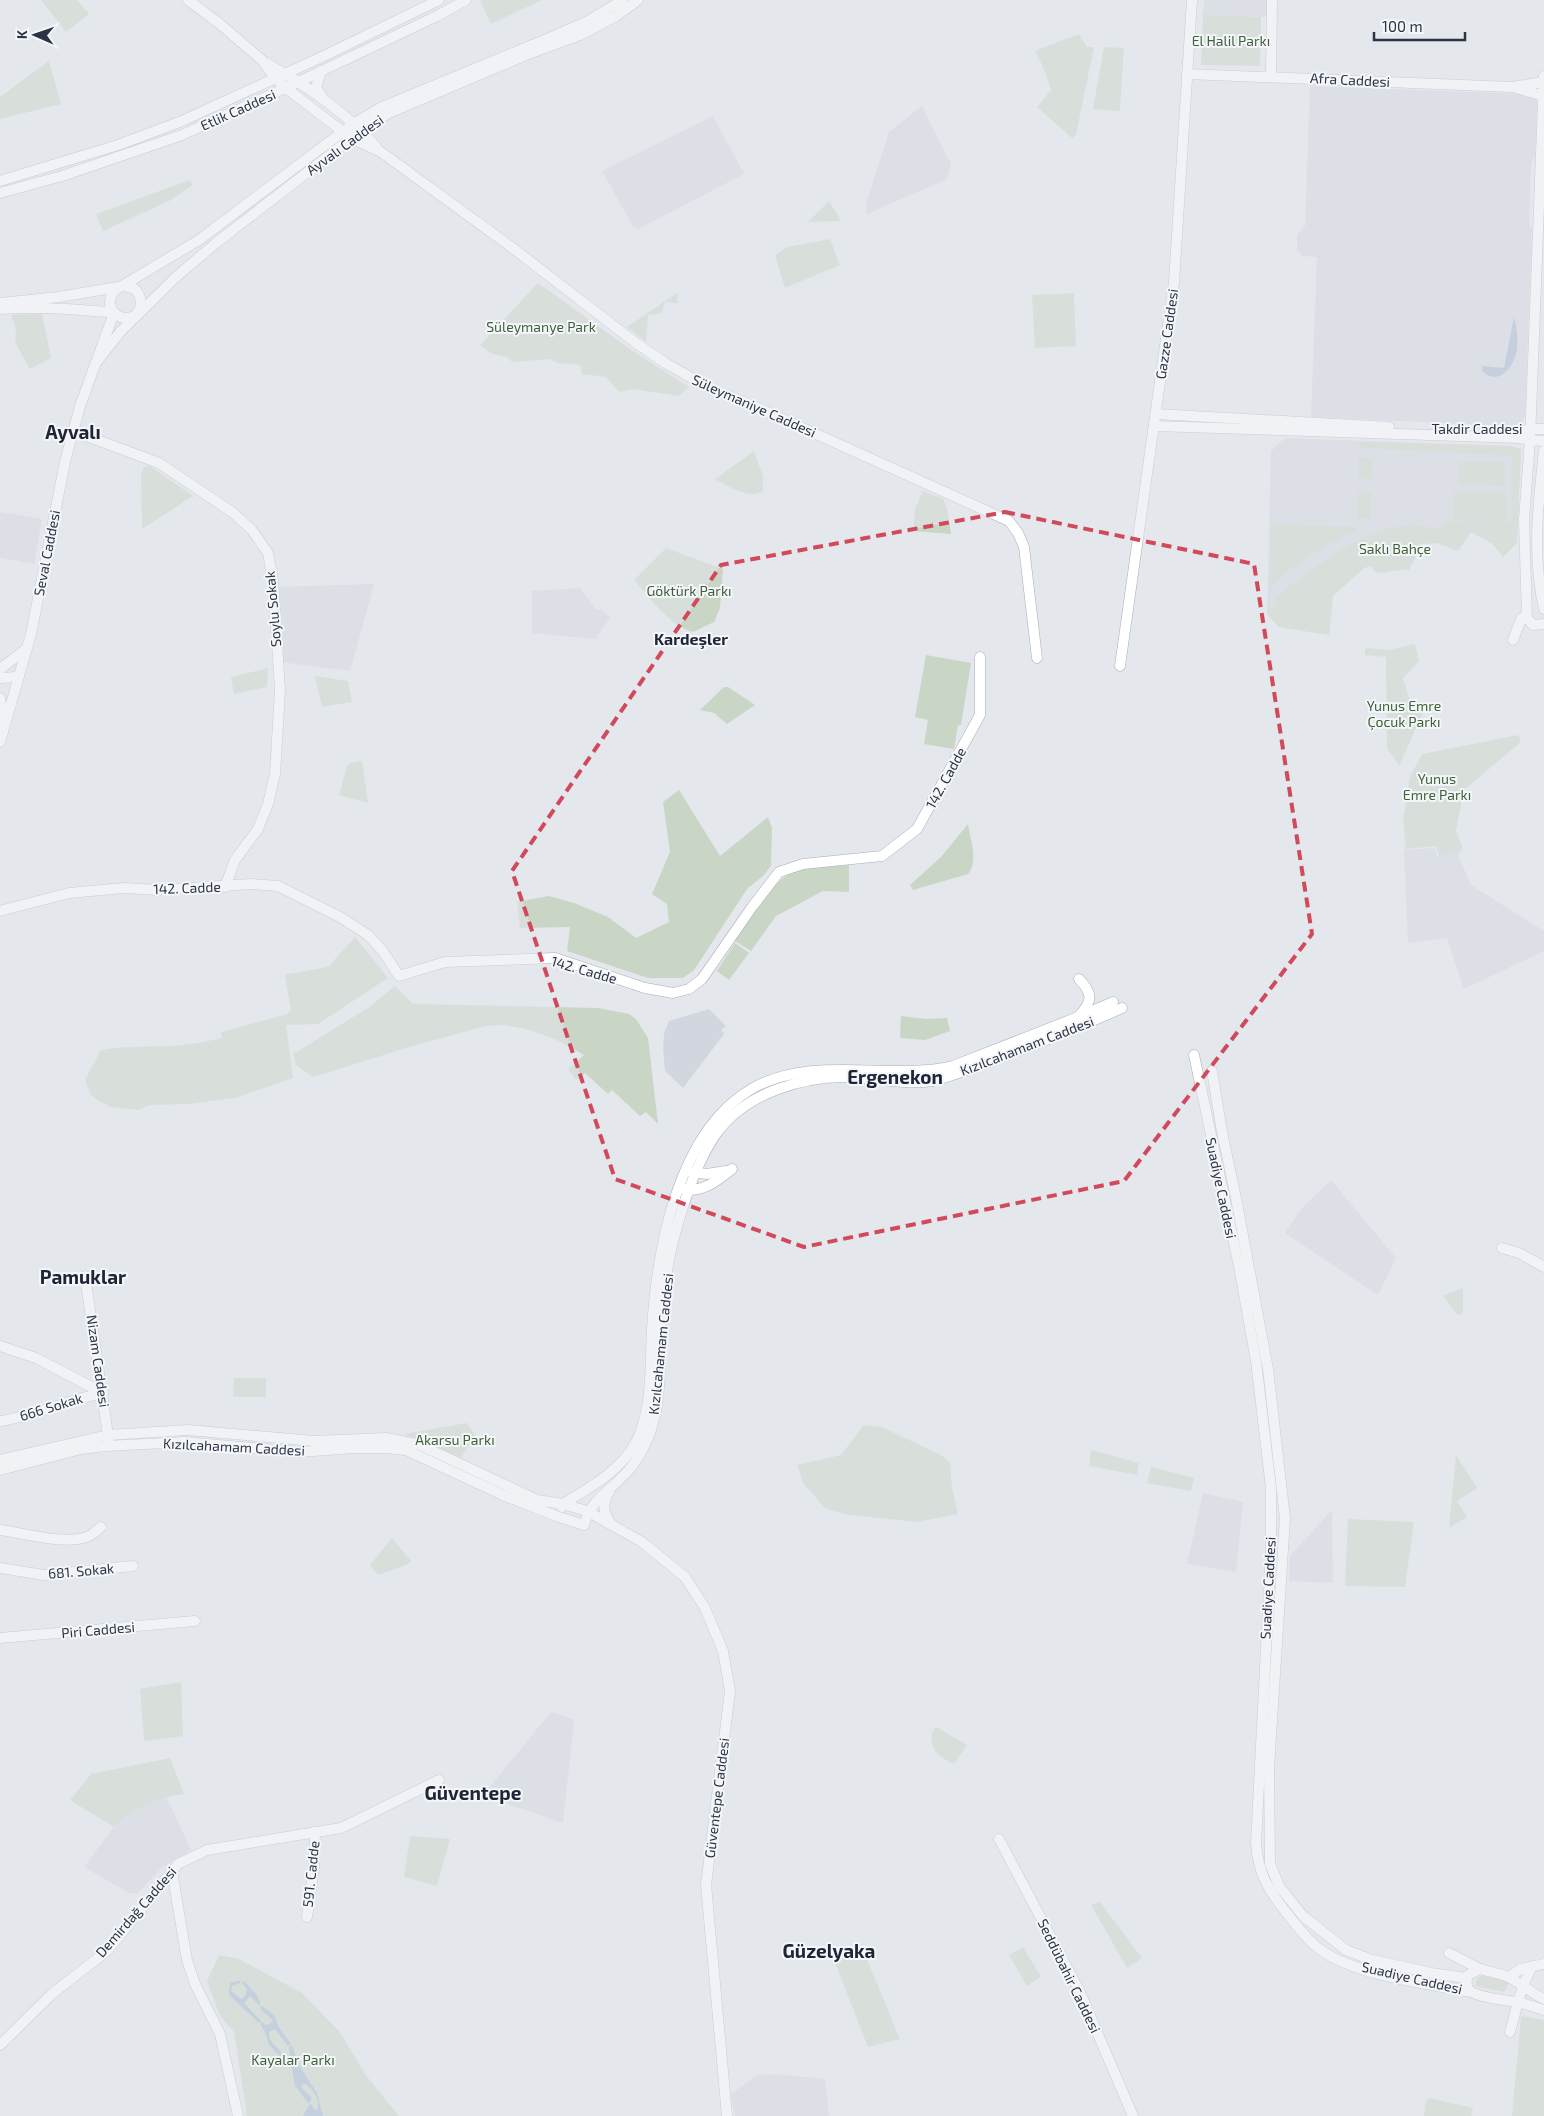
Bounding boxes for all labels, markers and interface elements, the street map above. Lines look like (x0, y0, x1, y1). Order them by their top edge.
north arrow (10, 10, 60, 60)
scale bar (1374, 10, 1465, 42)
text: 100 m (1382, 17, 1423, 35)
text: K (13, 30, 30, 39)
park label: El Halil Parkı (1192, 32, 1270, 49)
street label: Afra Caddesi (1310, 69, 1391, 90)
street label: Etlik Caddesi (197, 85, 278, 134)
street label: Ayvalı Caddesi (303, 111, 387, 178)
street label: Gazze Caddesi (1152, 288, 1181, 380)
park label: Süleymanye Park (486, 318, 596, 335)
street label: Süleymaniye Caddesi (689, 370, 819, 441)
district label: Ayvalı (45, 420, 101, 444)
street label: Takdir Caddesi (1431, 420, 1523, 437)
street label: Seval Caddesi (30, 509, 63, 597)
park label: Saklı Bahçe (1359, 540, 1431, 558)
street label: Soylu Sokak (261, 570, 284, 648)
park label: Göktürk Parkı (646, 582, 732, 599)
district label: Kardeşler (654, 629, 728, 650)
park label: Yunus Emre Çocuk Parkı (1367, 697, 1441, 731)
street label: 142. Cadde (922, 744, 969, 811)
park label: Yunus Emre Parkı (1403, 770, 1471, 803)
street label: 142. Cadde (153, 878, 221, 897)
street label: 142. Cadde (549, 952, 619, 987)
street label: Kızılcahamam Caddesi (957, 1012, 1096, 1079)
district label: Ergenekon (847, 1065, 943, 1088)
street label: Suadiye Caddesi (1202, 1136, 1240, 1240)
district label: Pamuklar (40, 1265, 126, 1288)
street label: Kızılcahamam Caddesi (645, 1272, 676, 1415)
street label: Nizam Caddesi (84, 1314, 113, 1408)
street label: 666 Sokak (17, 1389, 84, 1424)
park label: Akarsu Parkı (415, 1431, 495, 1448)
street label: Kızılcahamam Caddesi (163, 1434, 305, 1459)
street label: Suadiye Caddesi (1256, 1536, 1279, 1640)
street label: 681. Sokak (47, 1559, 115, 1582)
street label: Piri Caddesi (60, 1618, 135, 1641)
street label: Güventepe Caddesi (701, 1737, 732, 1859)
district label: Güventepe (425, 1781, 522, 1804)
street label: 591. Cadde (299, 1840, 322, 1908)
street label: Demirdağ Caddesi (92, 1863, 180, 1960)
street label: Seddübahir Caddesi (1034, 1916, 1104, 2036)
district label: Güzelyaka (783, 1939, 875, 1963)
street label: Suadiye Caddesi (1360, 1958, 1464, 1997)
park label: Kayalar Parkı (251, 2051, 335, 2068)

